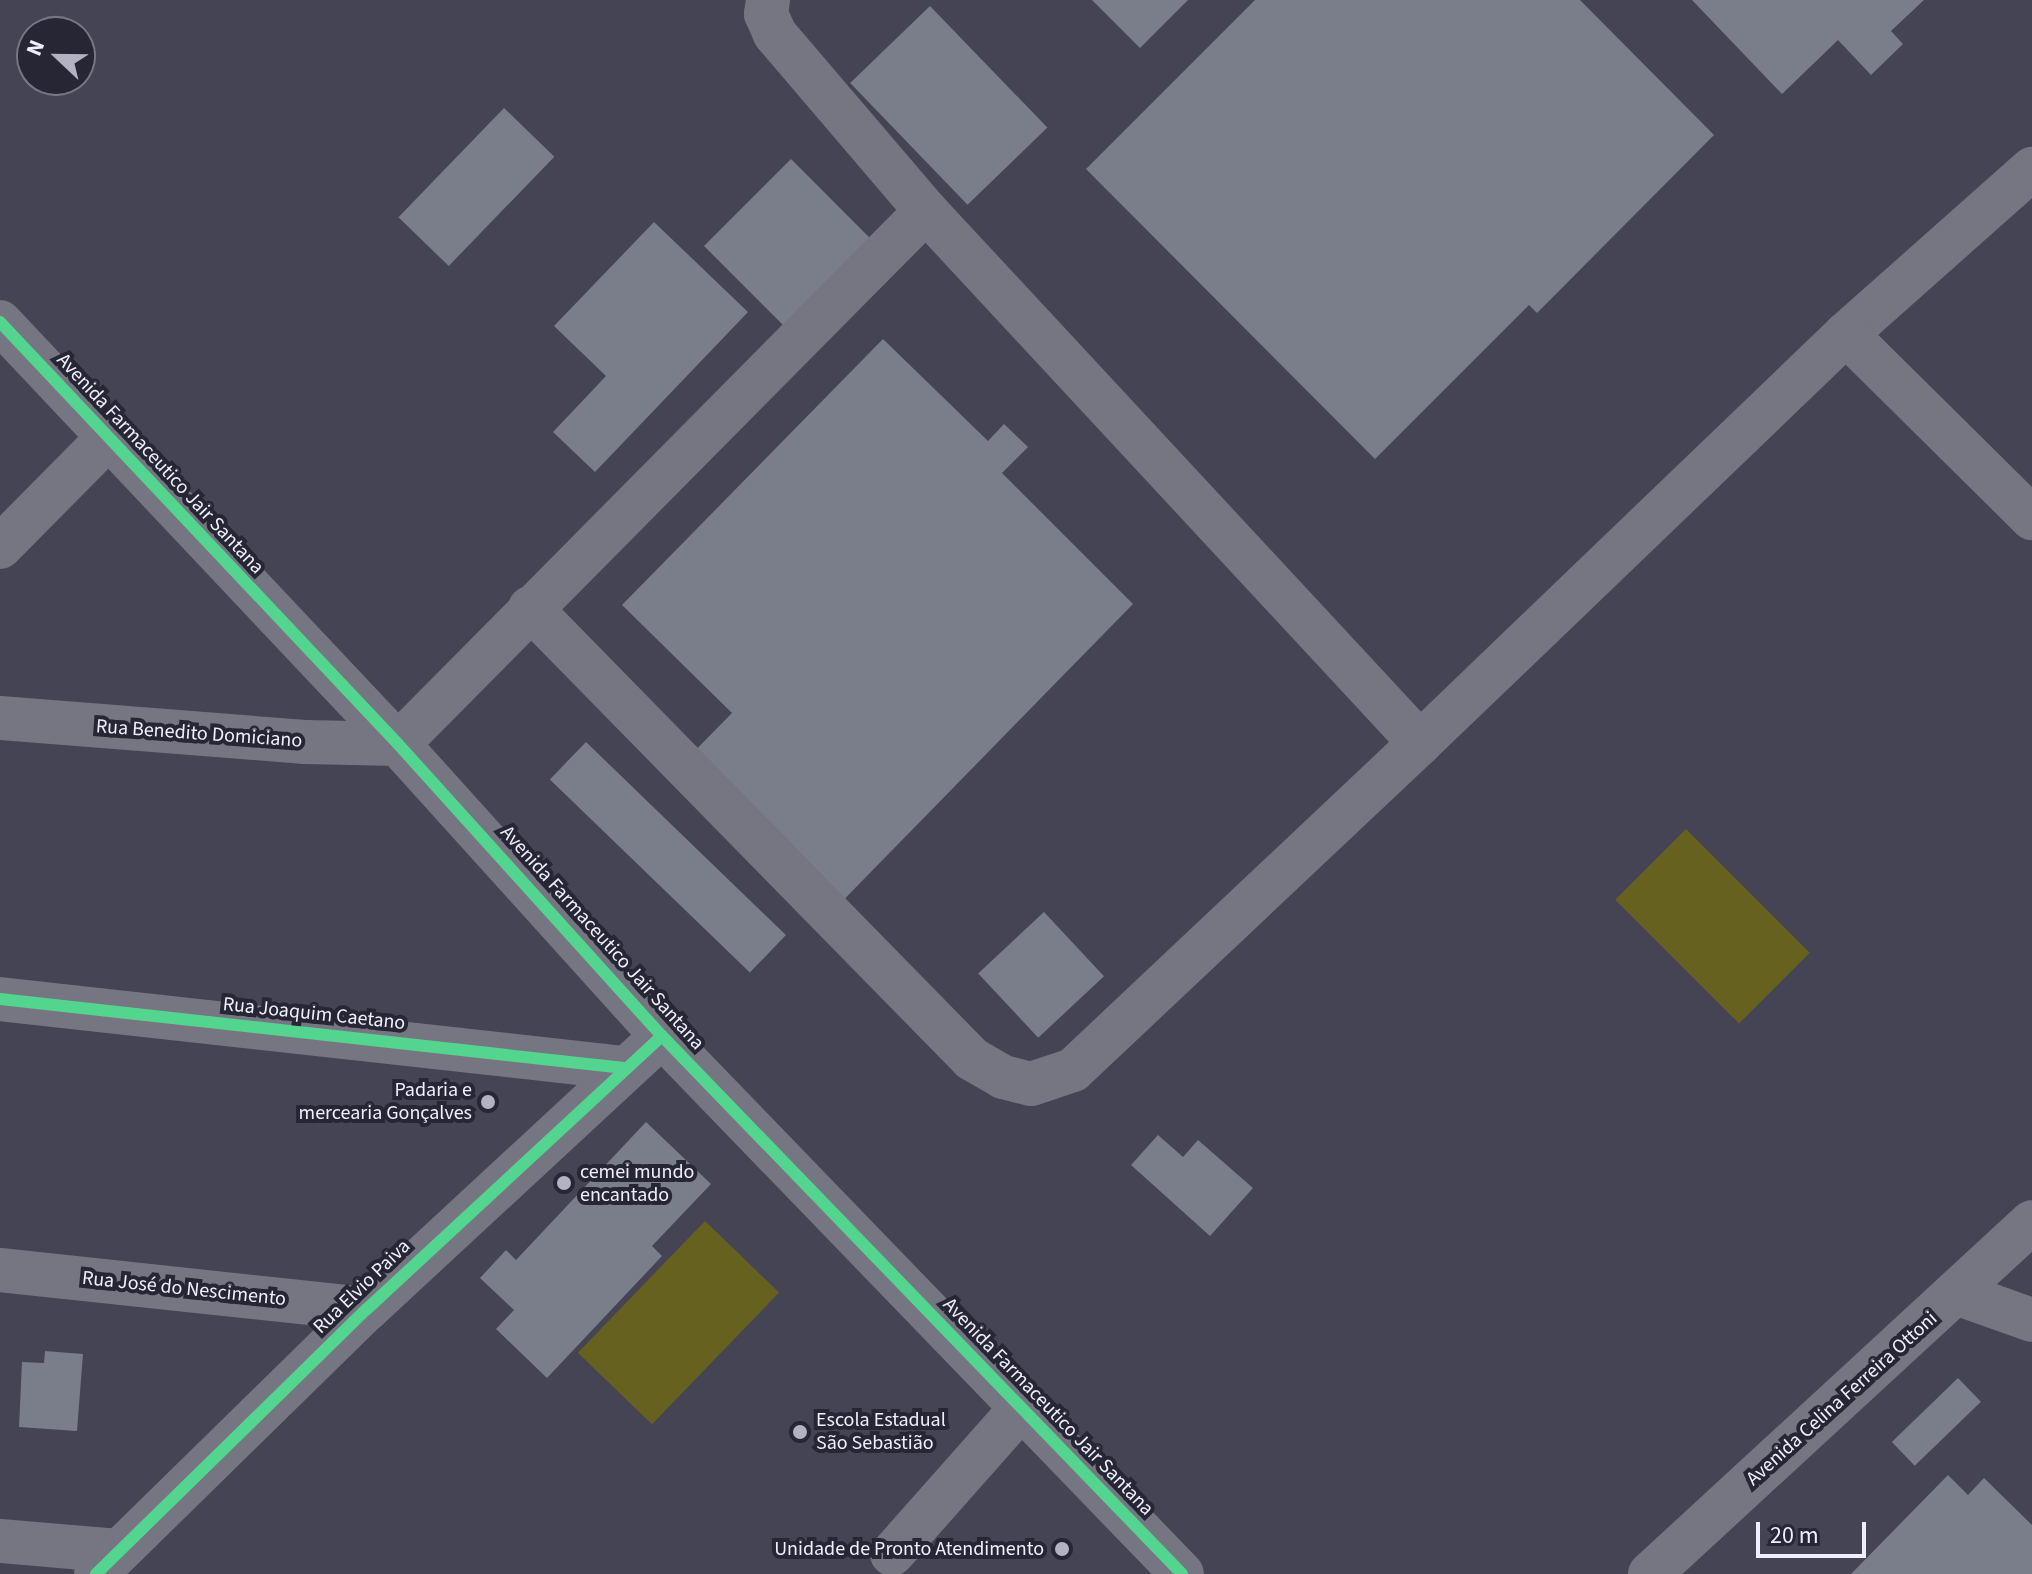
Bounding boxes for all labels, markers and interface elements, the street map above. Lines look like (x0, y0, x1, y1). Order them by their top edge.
north arrow (16, 16, 96, 96)
text: N (18, 35, 53, 61)
street label: Avenida Farmaceutico Jair Santana (51, 349, 269, 579)
street label: Rua Benedito Domiciano (95, 715, 303, 753)
street label: Avenida Farmaceutico Jair Santana (495, 821, 709, 1055)
street label: Rua Joaquim Caetano (222, 992, 406, 1036)
place label: Padaria e mercearia Gonçalves (299, 1078, 472, 1125)
marker: Padaria e mercearia Gonçalves (479, 1093, 497, 1111)
place label: cemei mundo encantado (580, 1160, 694, 1207)
marker: cemei mundo encantado (555, 1174, 573, 1192)
street label: Rua Elvio Paiva (309, 1235, 415, 1339)
street label: Rua José do Nescimento (81, 1266, 287, 1312)
street label: Avenida Farmaceutico Jair Santana (938, 1293, 1158, 1521)
street label: Avenida Celina Ferreira Ottoni (1742, 1307, 1942, 1491)
place label: Escola Estadual São Sebastião (816, 1408, 946, 1455)
marker: Escola Estadual São Sebastião (791, 1423, 809, 1441)
scale bar (1760, 1506, 1870, 1556)
text: 20 m (1770, 1518, 1819, 1553)
place label: Unidade de Pronto Atendimento (774, 1537, 1044, 1561)
marker: Unidade de Pronto Atendimento (1051, 1538, 1073, 1560)

